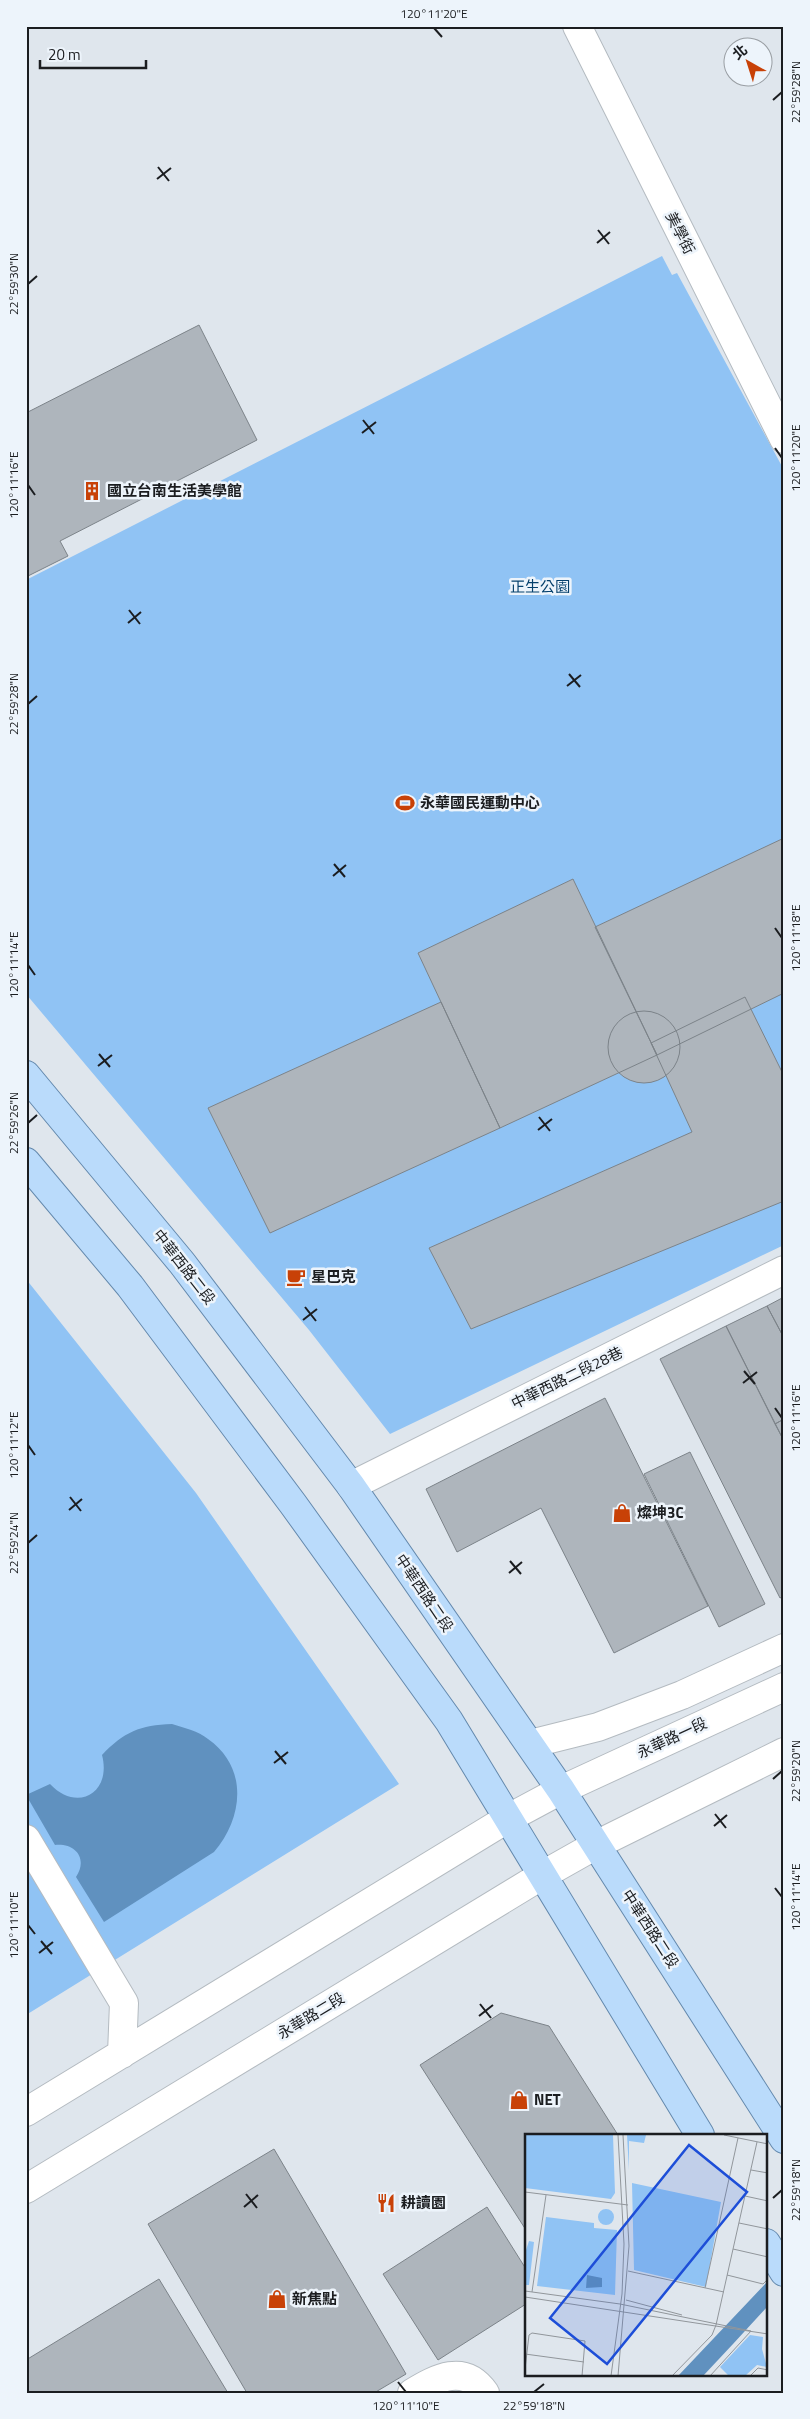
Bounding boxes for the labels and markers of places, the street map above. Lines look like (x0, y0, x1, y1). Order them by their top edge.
place label: 國立台南生活美學館 (107, 479, 242, 502)
building icon: 國立台南生活美學館 (81, 480, 103, 502)
place label: 永華國民運動中心 (420, 791, 540, 814)
sports icon: 永華國民運動中心 (394, 792, 416, 814)
place label: 星巴克 (311, 1265, 356, 1288)
cafe icon: 星巴克 (285, 1266, 307, 1288)
place label: 燦坤3C (637, 1501, 684, 1524)
shop icon: 燦坤3C (611, 1502, 633, 1524)
place label: NET (534, 2088, 561, 2111)
shop icon: NET (508, 2089, 530, 2111)
place label: 耕讀園 (401, 2191, 446, 2214)
restaurant icon: 耕讀園 (375, 2192, 397, 2214)
place label: 新焦點 (292, 2287, 337, 2310)
shop icon: 新焦點 (266, 2288, 288, 2310)

